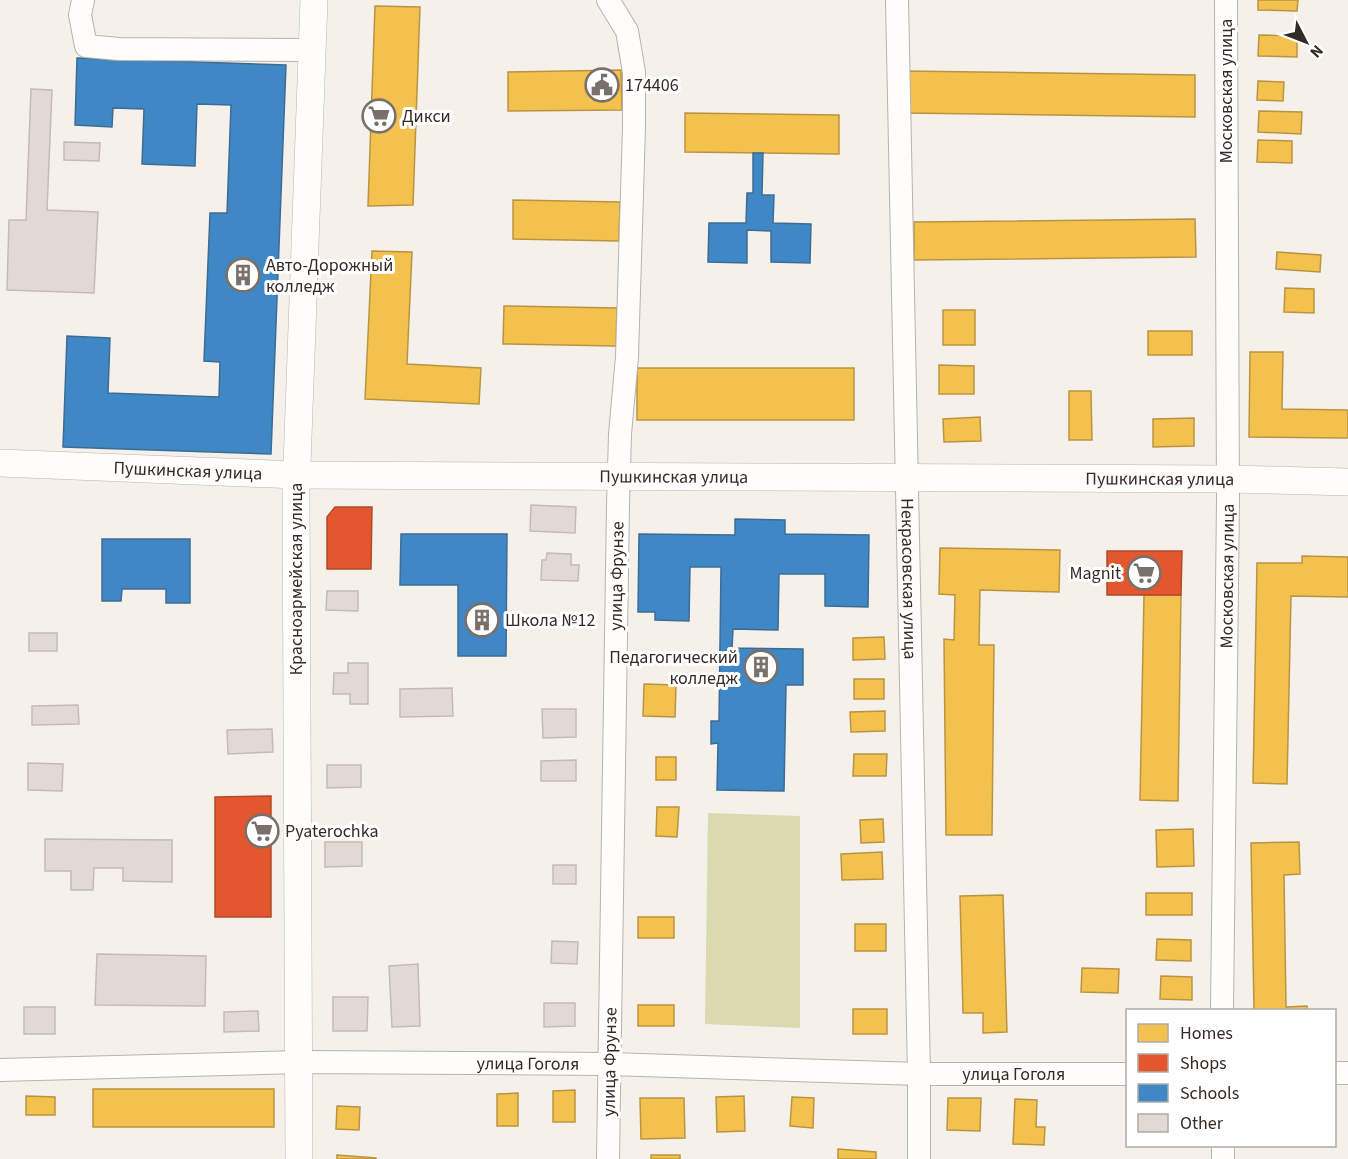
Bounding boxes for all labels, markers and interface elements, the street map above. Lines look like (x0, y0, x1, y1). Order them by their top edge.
north arrow (1276, 12, 1336, 72)
street label: Московская улица (1214, 19, 1239, 163)
text: N (1305, 40, 1328, 63)
public building icon: 174406 (584, 67, 620, 103)
place label: 174406 (625, 73, 679, 98)
supermarket icon: Дикси (361, 98, 397, 134)
place label: Дикси (402, 104, 451, 129)
place label: Авто-Дорожный колледж (266, 253, 393, 299)
building icon: Авто-Дорожный колледж (225, 257, 261, 293)
street label: Пушкинская улица (113, 455, 263, 486)
street label: Пушкинская улица (599, 464, 748, 489)
street label: Пушкинская улица (1085, 466, 1234, 492)
street label: Красноармейская улица (284, 483, 309, 675)
street label: Некрасовская улица (895, 498, 923, 660)
street label: Московская улица (1214, 504, 1240, 649)
street label: улица Фрунзе (604, 521, 630, 631)
supermarket icon: Magnit (1126, 555, 1162, 591)
place label: Magnit (1069, 561, 1121, 586)
building icon: Школа №12 (464, 602, 500, 638)
place label: Школа №12 (505, 608, 595, 633)
place label: Педагогический колледж (609, 645, 739, 691)
building icon: Педагогический колледж (743, 649, 779, 685)
supermarket icon: Pyaterochka (244, 813, 280, 849)
place label: Pyaterochka (285, 819, 378, 844)
street label: улица Фрунзе (597, 1007, 623, 1117)
legend (1126, 1009, 1336, 1147)
text: Homes (1180, 1021, 1233, 1046)
street label: улица Гоголя (476, 1051, 579, 1076)
text: Shops (1180, 1051, 1227, 1076)
street label: улица Гоголя (962, 1062, 1065, 1087)
text: Schools (1180, 1081, 1239, 1106)
text: Other (1180, 1111, 1224, 1136)

